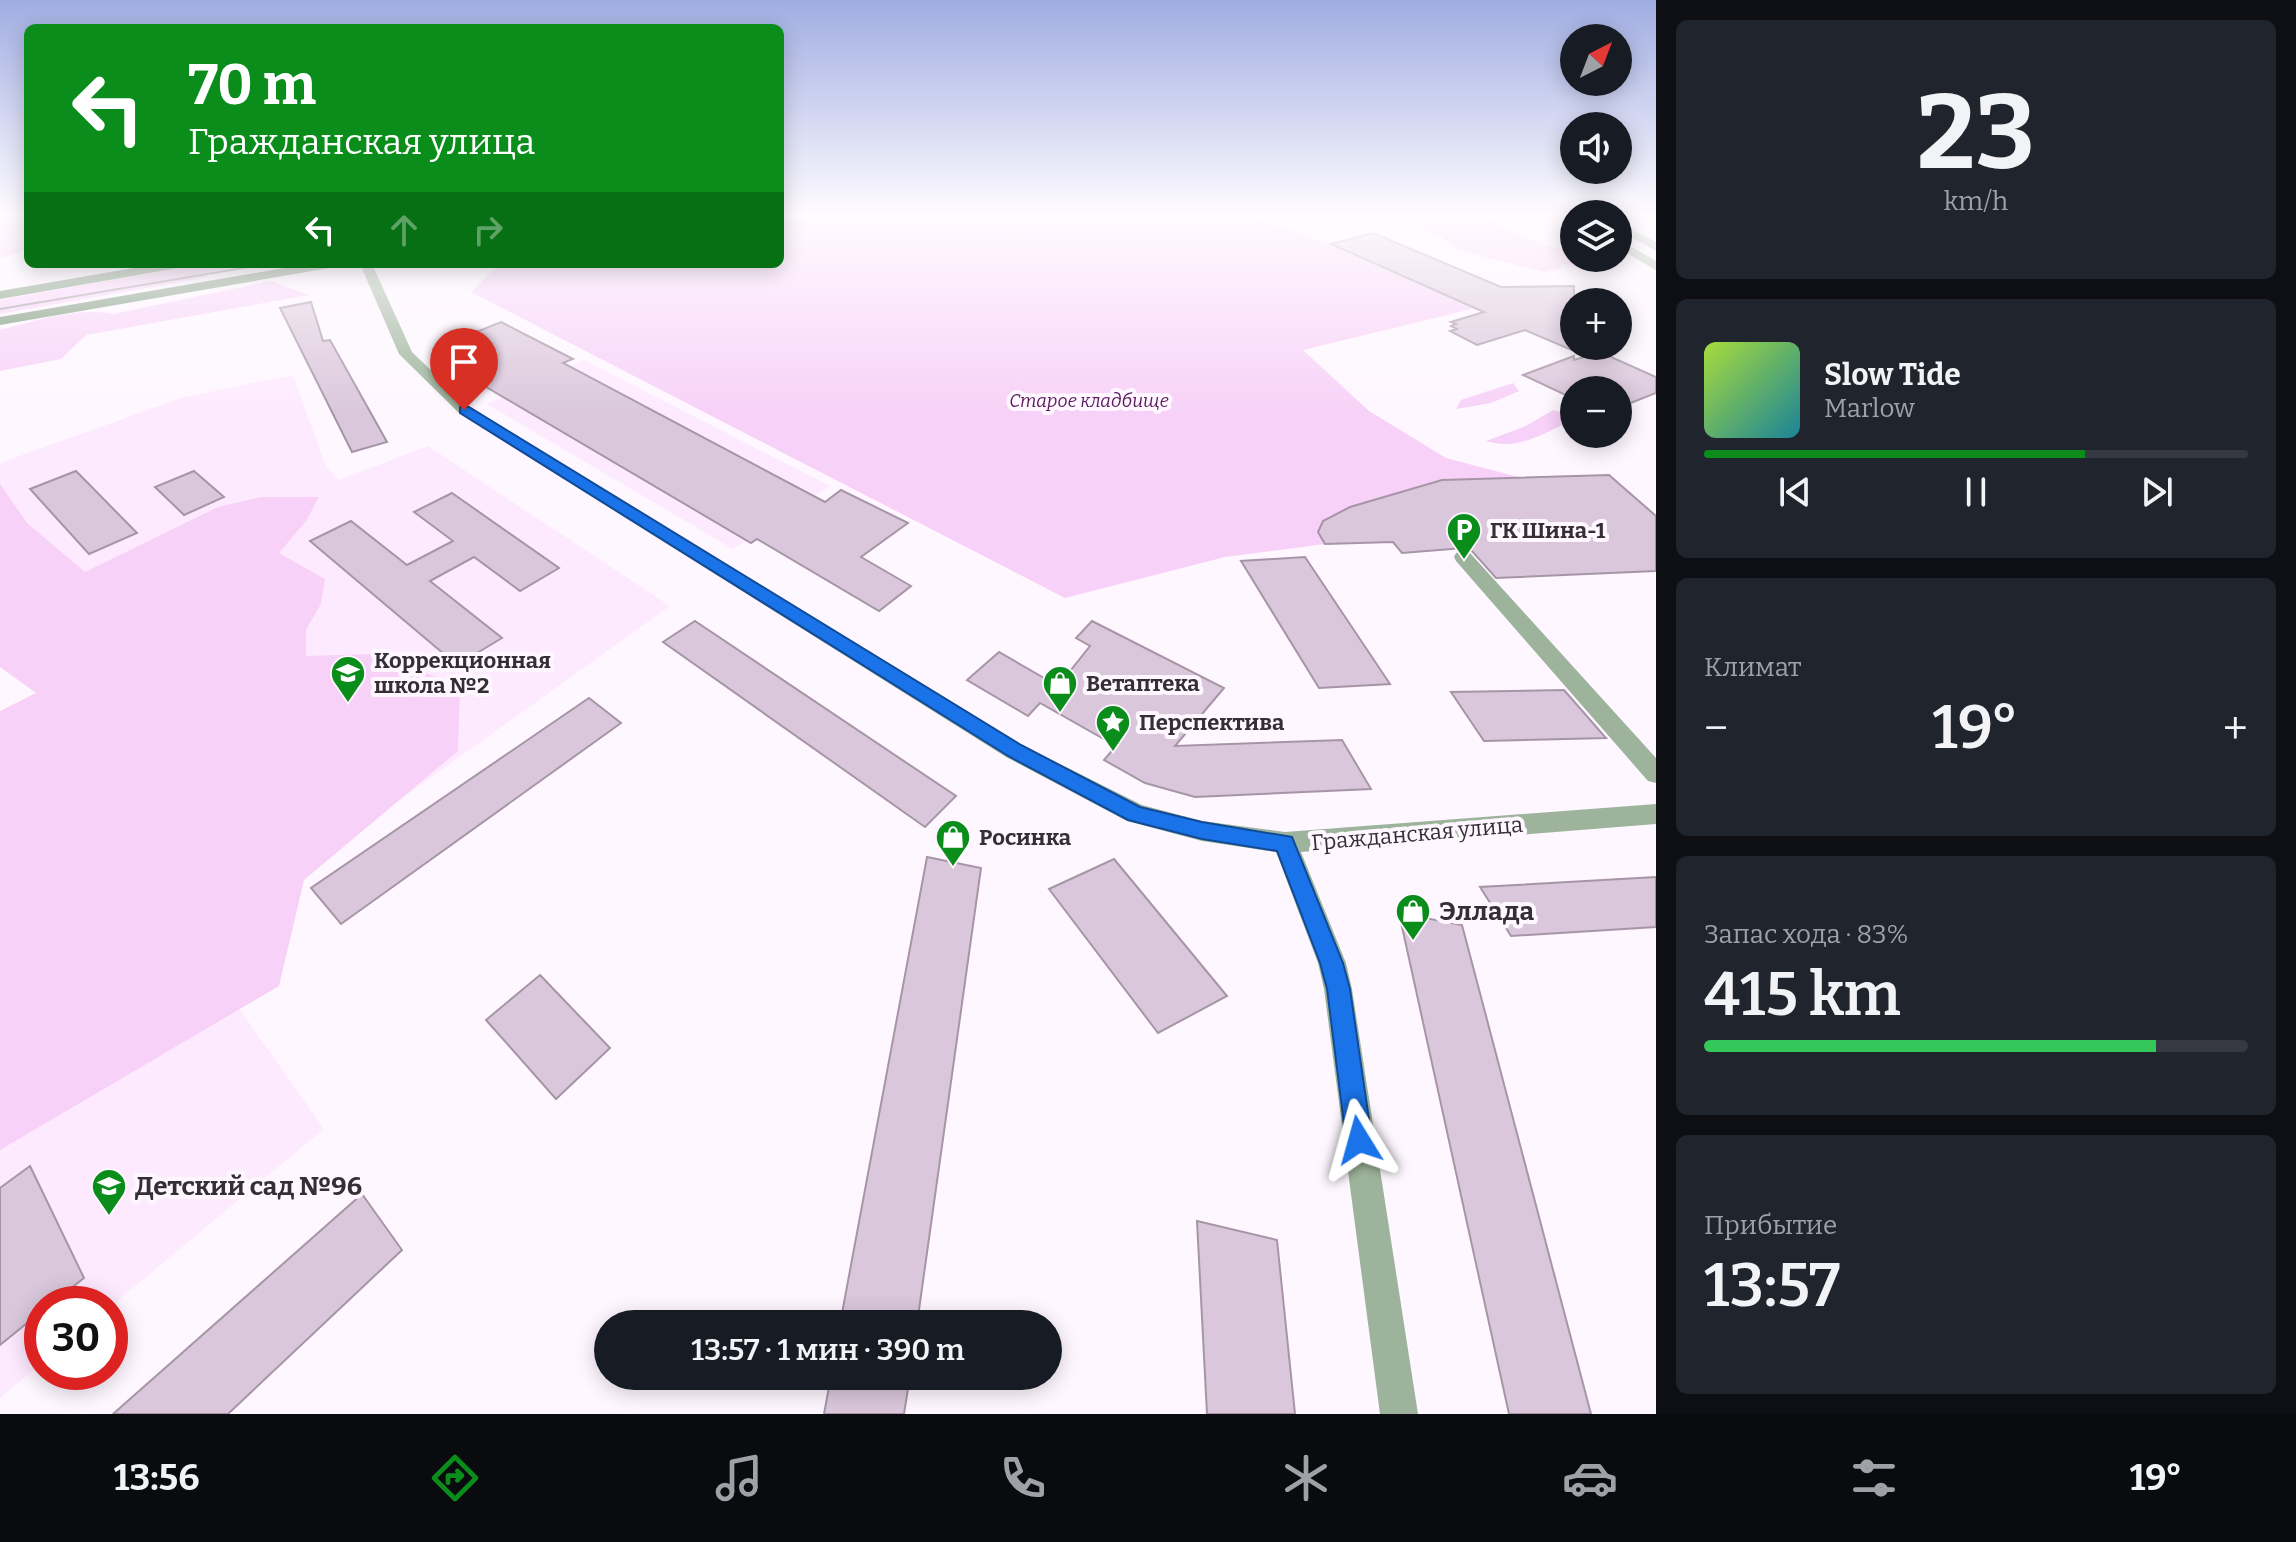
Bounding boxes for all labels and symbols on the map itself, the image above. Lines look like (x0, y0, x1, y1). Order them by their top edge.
north arrow (1560, 24, 1632, 96)
pin (430, 328, 498, 410)
park label: Старое кладбище (1009, 390, 1169, 412)
parking icon: ГК Шина-1 (1445, 511, 1483, 561)
place label: ГК Шина-1 (1490, 517, 1606, 544)
place label: Коррекционная школа №2 (374, 647, 551, 699)
school or university icon: Коррекционная школа №2 (329, 654, 367, 704)
shop icon: Ветаптека (1041, 664, 1079, 714)
place label: Ветаптека (1086, 670, 1200, 697)
place icon: Перспектива (1094, 703, 1132, 753)
place label: Перспектива (1139, 709, 1285, 736)
street label: Гражданская улица (1310, 811, 1524, 856)
shop icon: Росинка (934, 818, 972, 868)
place label: Росинка (979, 824, 1072, 851)
shop icon: Эллада (1394, 892, 1432, 942)
place label: Эллада (1439, 896, 1535, 927)
position arrow (1317, 1098, 1401, 1182)
school or university icon: Детский сад №96 (90, 1167, 128, 1217)
place label: Детский сад №96 (135, 1171, 362, 1202)
speed limit sign: 30 (24, 1286, 128, 1390)

